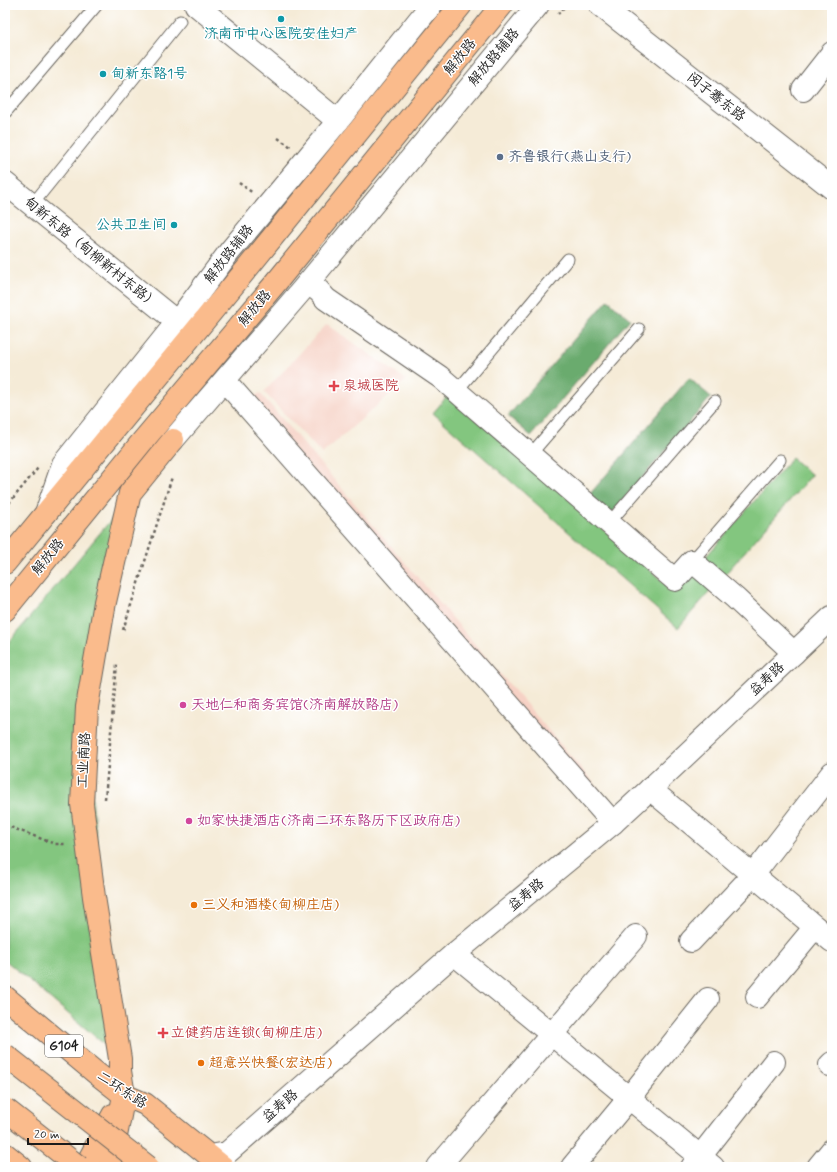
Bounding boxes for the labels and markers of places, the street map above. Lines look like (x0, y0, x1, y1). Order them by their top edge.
marker: 济南市中心医院安佳妇产 (276, 14, 286, 24)
place label: 济南市中心医院安佳妇产 (204, 25, 358, 43)
place label: 甸新东路1号 (111, 65, 187, 83)
marker: 甸新东路1号 (98, 69, 108, 79)
place label: 齐鲁银行(燕山支行) (508, 148, 631, 166)
marker: 齐鲁银行(燕山支行) (495, 152, 505, 162)
place label: 公共卫生间 (96, 216, 166, 234)
marker: 公共卫生间 (169, 220, 179, 230)
place label: 泉城医院 (343, 377, 399, 395)
marker: 泉城医院 (328, 380, 340, 392)
place label: 天地仁和商务宾馆(济南解放路店) (191, 696, 398, 714)
marker: 天地仁和商务宾馆(济南解放路店) (178, 700, 188, 710)
place label: 如家快捷酒店(济南二环东路历下区政府店) (197, 812, 460, 830)
marker: 如家快捷酒店(济南二环东路历下区政府店) (184, 816, 194, 826)
place label: 三义和酒楼(甸柳庄店) (202, 896, 339, 914)
marker: 三义和酒楼(甸柳庄店) (189, 900, 199, 910)
place label: 立健药店连锁(甸柳庄店) (171, 1024, 322, 1042)
marker: 立健药店连锁(甸柳庄店) (158, 1028, 168, 1038)
place label: 超意兴快餐(宏达店) (209, 1054, 332, 1072)
marker: 超意兴快餐(宏达店) (196, 1058, 206, 1068)

